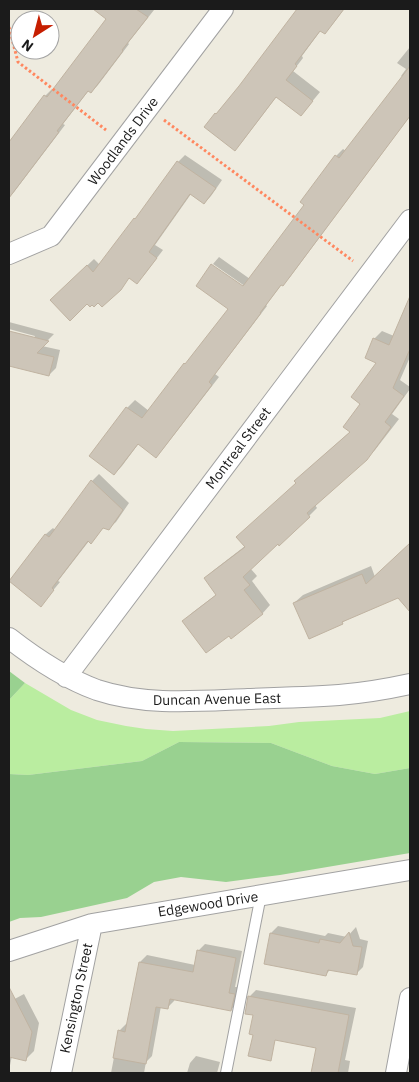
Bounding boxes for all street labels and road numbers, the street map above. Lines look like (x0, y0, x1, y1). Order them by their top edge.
street label: Woodlands Drive (84, 93, 162, 189)
street label: Montreal Street (201, 403, 275, 492)
street label: Duncan Avenue East (153, 689, 281, 709)
street label: Edgewood Drive (157, 887, 260, 921)
street label: Kensington Street (56, 941, 96, 1055)

